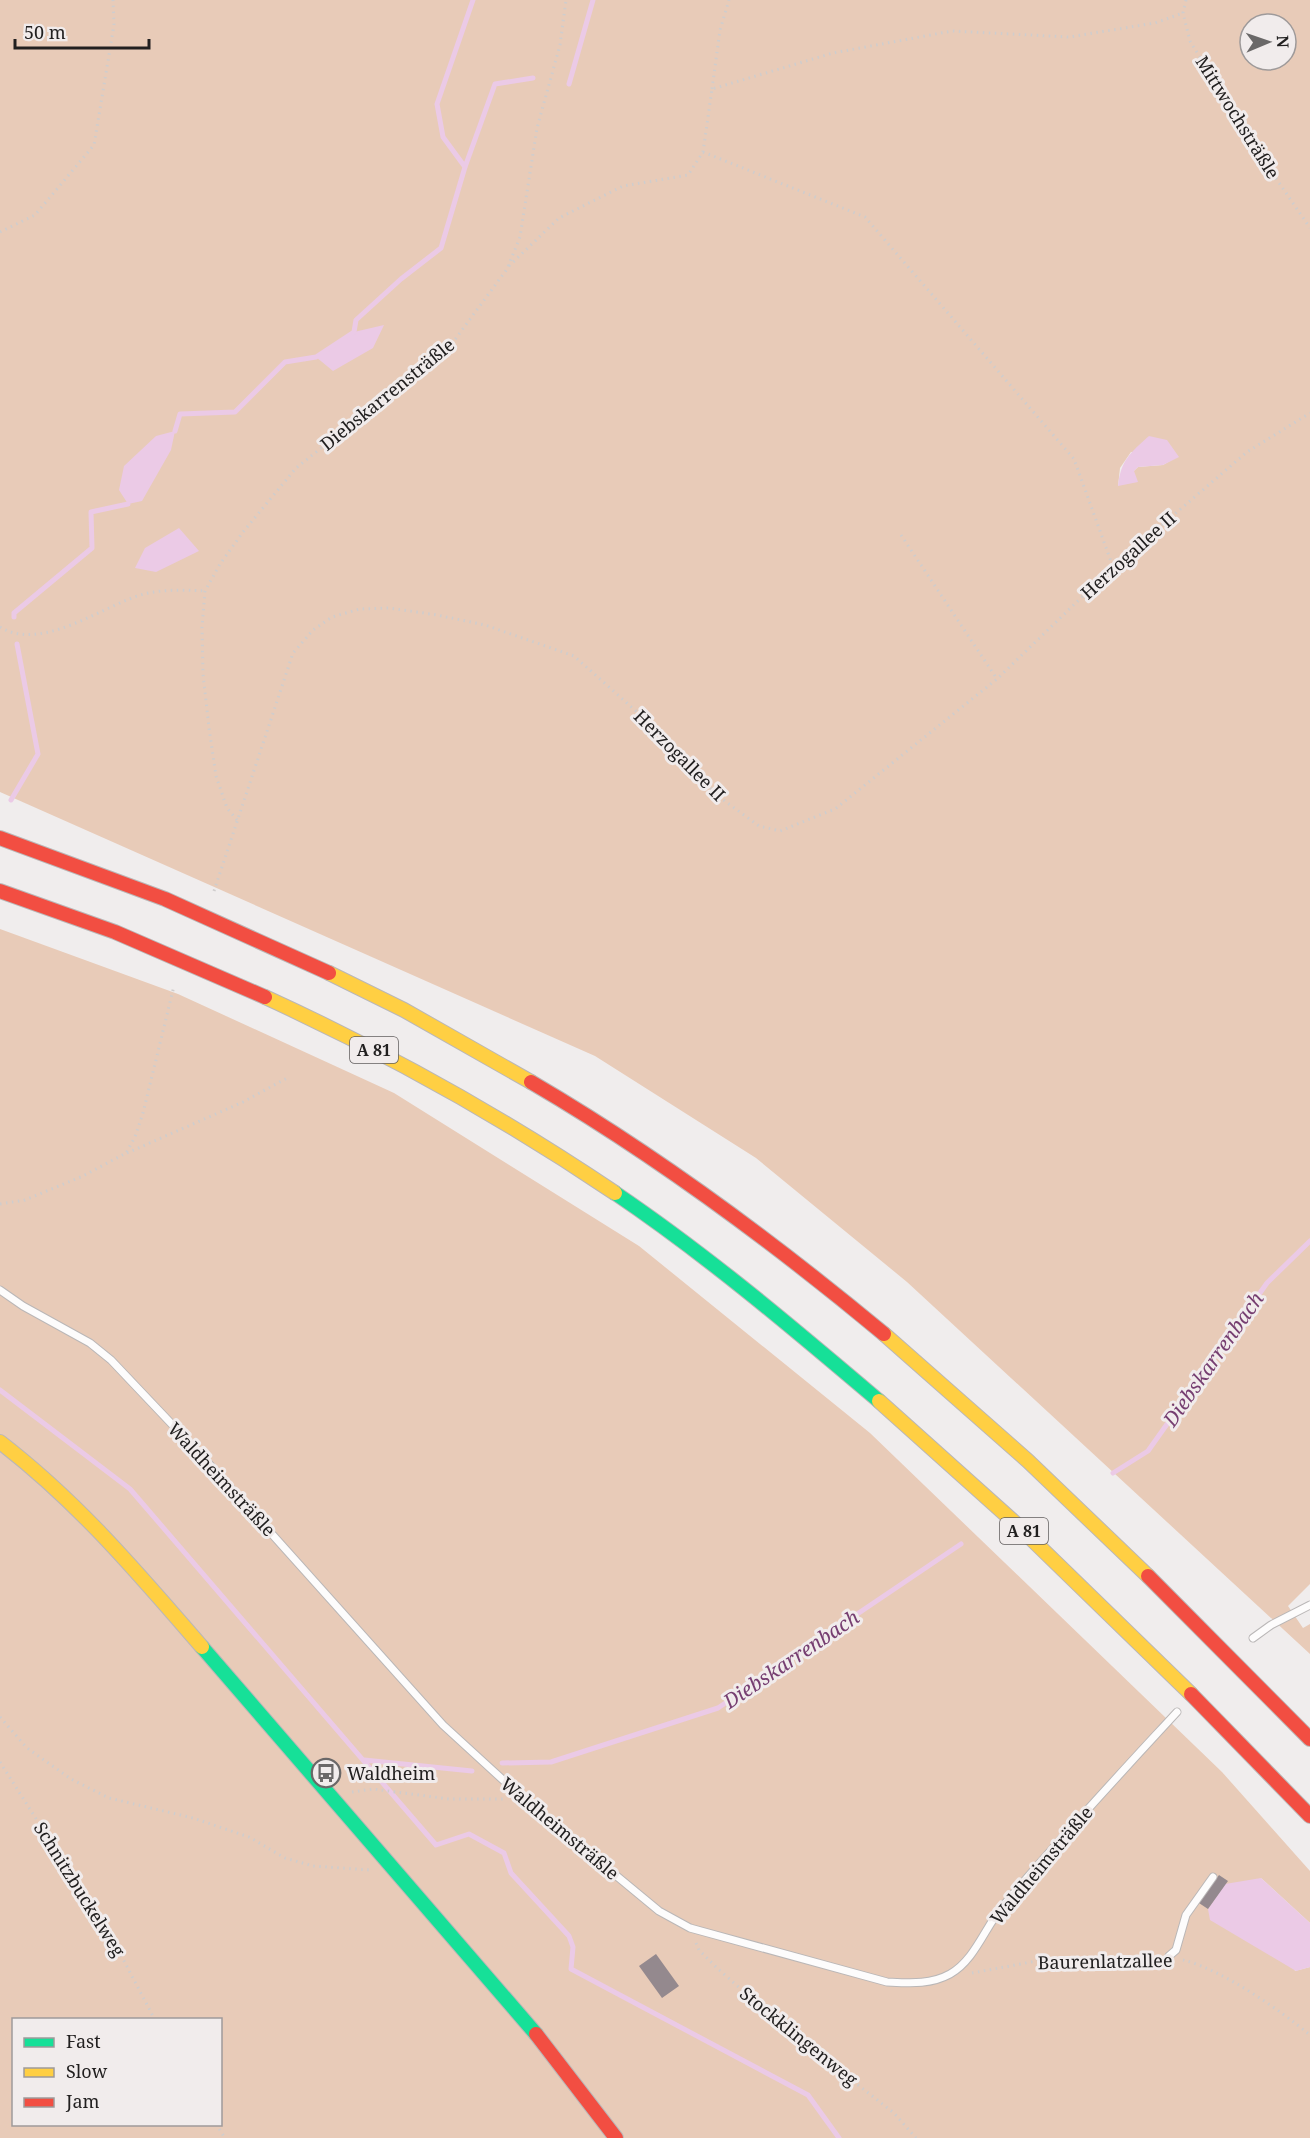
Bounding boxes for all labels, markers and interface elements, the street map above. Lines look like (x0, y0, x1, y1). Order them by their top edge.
scale bar (15, 12, 148, 50)
north arrow (1238, 12, 1298, 72)
text: 50 m (24, 20, 66, 44)
text: N (1272, 35, 1294, 49)
street label: Mittwochsträßle (1190, 51, 1286, 183)
street label: Diebskarrensträßle (315, 332, 459, 456)
street label: Herzogallee II (1075, 506, 1181, 604)
street label: Herzogallee II (629, 704, 731, 806)
road number: A 81 (350, 1037, 398, 1063)
water label: Diebskarrenbach (1156, 1286, 1270, 1433)
street label: Waldheimsträßle (163, 1417, 281, 1541)
road number: A 81 (1000, 1518, 1048, 1544)
water label: Diebskarrenbach (717, 1603, 864, 1715)
bus stop icon: Waldheim (310, 1757, 342, 1789)
place label: Waldheim (347, 1761, 435, 1785)
street label: Waldheimsträßle (496, 1771, 624, 1885)
street label: Waldheimsträßle (984, 1801, 1098, 1929)
street label: Schnitzbuckelweg (29, 1817, 131, 1961)
street label: Baurenlatzallee (1037, 1948, 1173, 1974)
street label: Stockklingenweg (735, 1981, 863, 2091)
legend (12, 2018, 222, 2126)
text: Fast (66, 2029, 101, 2053)
text: Slow (66, 2059, 108, 2083)
text: Jam (65, 2089, 100, 2113)

